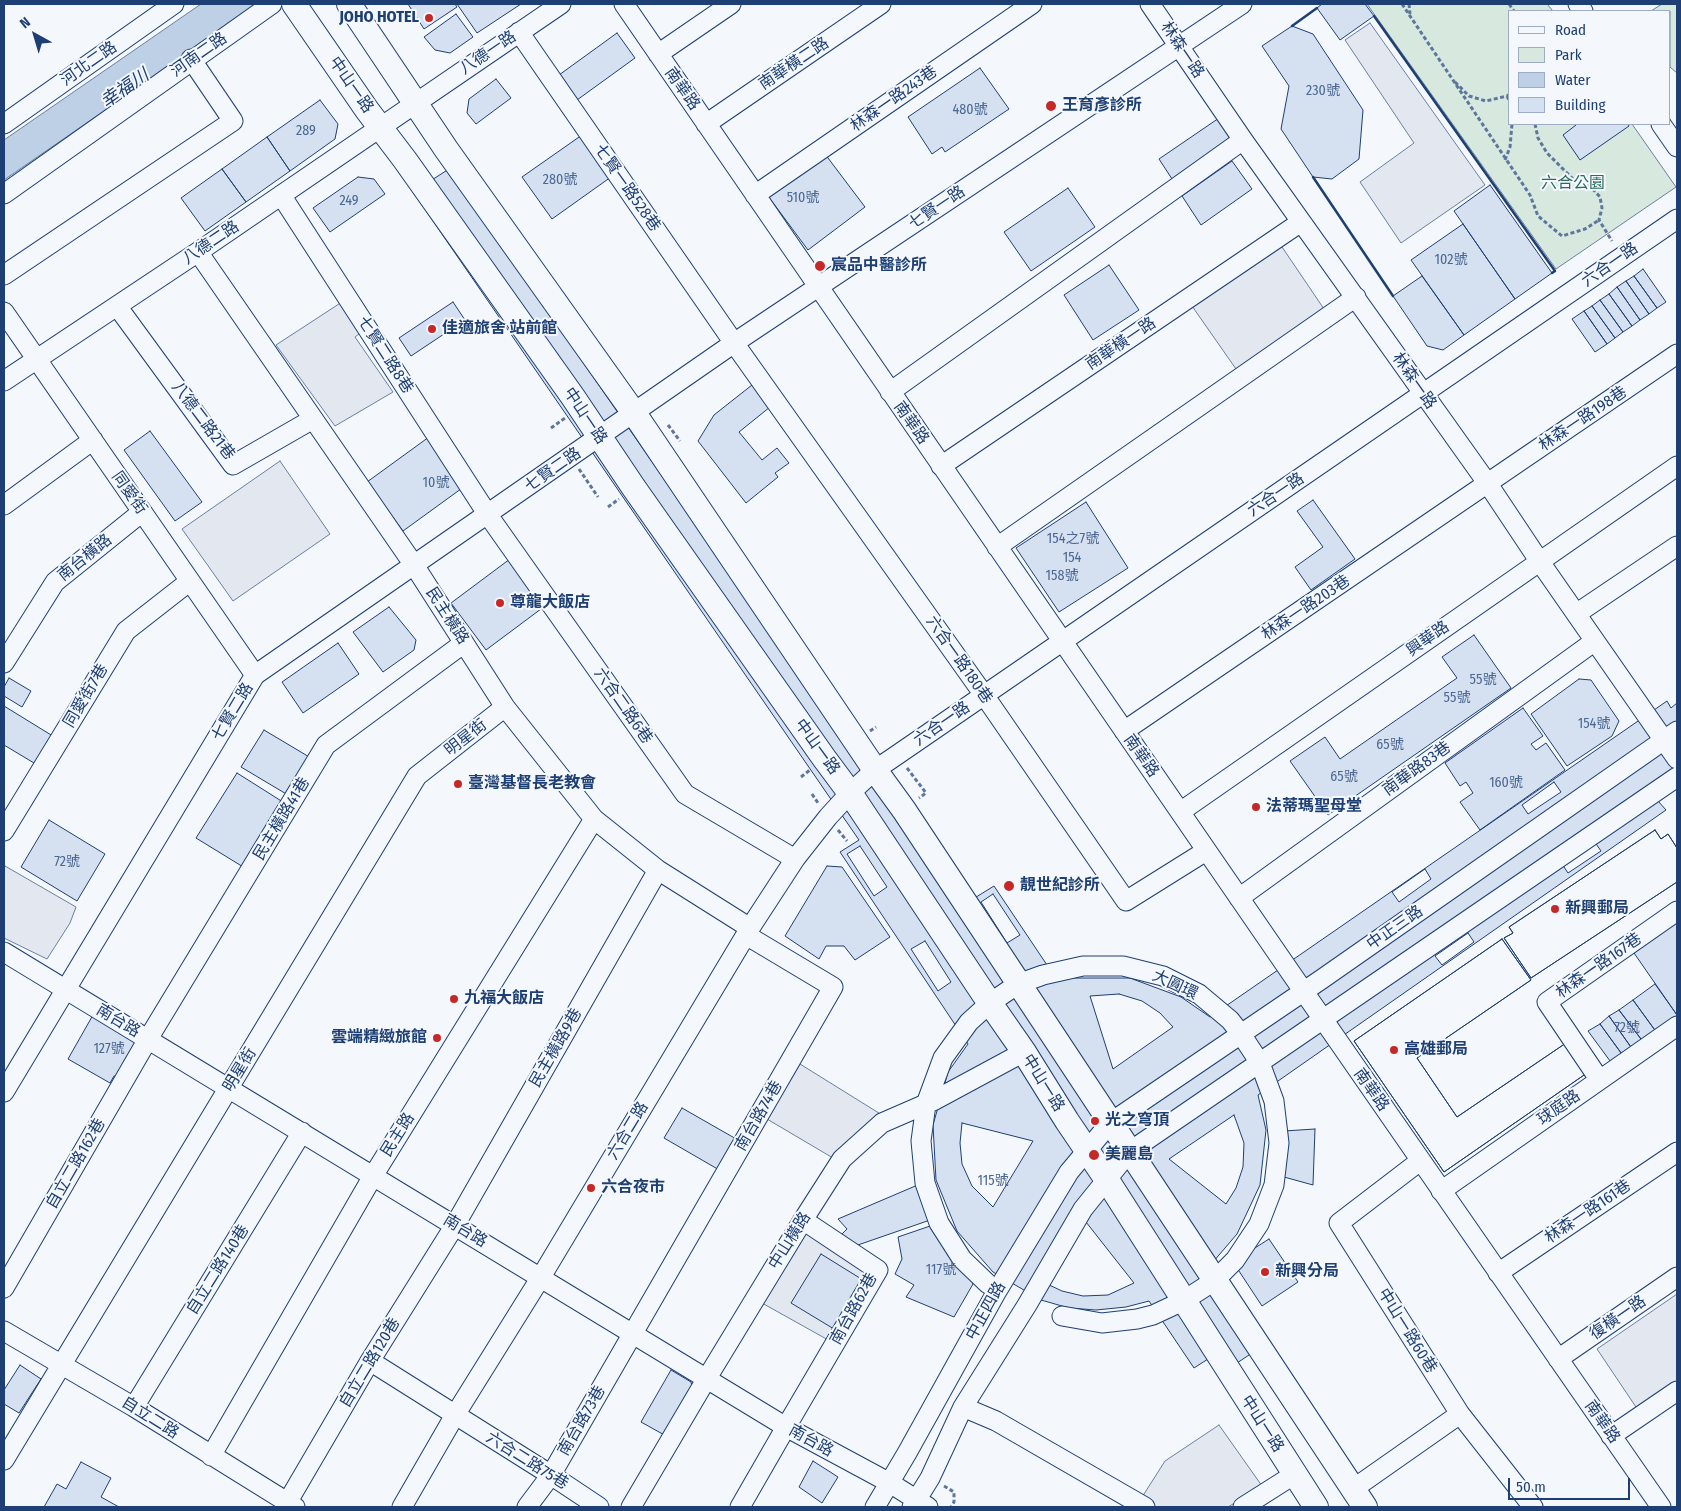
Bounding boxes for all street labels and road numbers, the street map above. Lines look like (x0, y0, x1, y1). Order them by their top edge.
street label: 林森一路 (1156, 18, 1208, 82)
street label: 八德一路 (456, 27, 520, 79)
street label: 河南二路 (167, 29, 231, 81)
street label: 南華橫二路 (755, 34, 833, 94)
street label: 河北二路 (57, 38, 121, 90)
street label: 中山一路 (325, 53, 377, 117)
street label: 林森一路243巷 (847, 62, 941, 136)
street label: 南華路 (660, 64, 704, 114)
street label: 七賢一路528巷 (590, 141, 664, 235)
street label: 七賢一路 (905, 182, 969, 234)
street label: 八德二路 (179, 217, 243, 269)
street label: 六合一路 (1578, 239, 1642, 291)
street label: 七賢二路8巷 (353, 313, 417, 397)
street label: 南華橫一路 (1082, 314, 1160, 374)
street label: 林森一路 (1388, 349, 1440, 413)
street label: 八德二路21巷 (167, 378, 239, 464)
street label: 林森一路198巷 (1535, 383, 1631, 455)
street label: 中山一路 (559, 384, 611, 448)
street label: 南華路 (889, 398, 933, 448)
street label: 七賢二路 (521, 444, 585, 496)
street label: 同愛街 (107, 468, 151, 518)
street label: 六合一路 (1244, 469, 1308, 521)
street label: 南台橫路 (54, 530, 116, 586)
street label: 林森一路203巷 (1258, 571, 1354, 645)
street label: 民主橫路 (422, 584, 472, 648)
street label: 六合一路180巷 (922, 612, 996, 708)
street label: 興華路 (1403, 617, 1453, 661)
street label: 同愛街7巷 (60, 661, 112, 731)
street label: 六合二路6巷 (590, 664, 656, 748)
street label: 七賢二路 (208, 680, 258, 744)
street label: 六合一路 (910, 698, 974, 750)
street label: 中山一路 (790, 715, 844, 779)
street label: 明星街 (441, 716, 491, 760)
street label: 南華路 (1119, 731, 1163, 781)
street label: 南華路83巷 (1379, 738, 1455, 800)
street label: 民主橫路41巷 (250, 774, 314, 864)
street label: 中正三路 (1363, 902, 1427, 954)
street label: 林森一路167巷 (1552, 929, 1646, 1003)
street label: 大圓環 (1149, 966, 1201, 1004)
street label: 南台路 (92, 1000, 144, 1042)
street label: 民主橫路9巷 (526, 1005, 586, 1091)
street label: 明星街 (219, 1044, 261, 1096)
street label: 中山一路 (1018, 1051, 1068, 1115)
street label: 南華路 (1349, 1065, 1393, 1115)
street label: 南台路74巷 (731, 1078, 787, 1154)
street label: 球庭路 (1534, 1086, 1584, 1130)
street label: 六合二路 (603, 1099, 653, 1163)
street label: 民主路 (377, 1110, 419, 1160)
street label: 自立二路162巷 (42, 1115, 110, 1213)
street label: 林森一路161巷 (1541, 1176, 1635, 1248)
street label: 中山橫路 (765, 1209, 815, 1273)
street label: 南台路 (439, 1210, 491, 1252)
street label: 自立二路140巷 (183, 1222, 253, 1318)
street label: 南台路62巷 (826, 1270, 882, 1348)
street label: 中正四路 (962, 1278, 1010, 1344)
street label: 中山一路60巷 (1373, 1285, 1441, 1377)
street label: 復橫一路 (1586, 1292, 1650, 1344)
street label: 自立二路120巷 (336, 1314, 404, 1412)
street label: 南台路73巷 (554, 1383, 610, 1459)
street label: 中山一路 (1237, 1392, 1287, 1456)
street label: 自立二路 (118, 1393, 182, 1443)
street label: 南華路 (1580, 1397, 1624, 1447)
street label: 南台路 (785, 1421, 837, 1461)
street label: 六合二路75巷 (482, 1428, 572, 1494)

